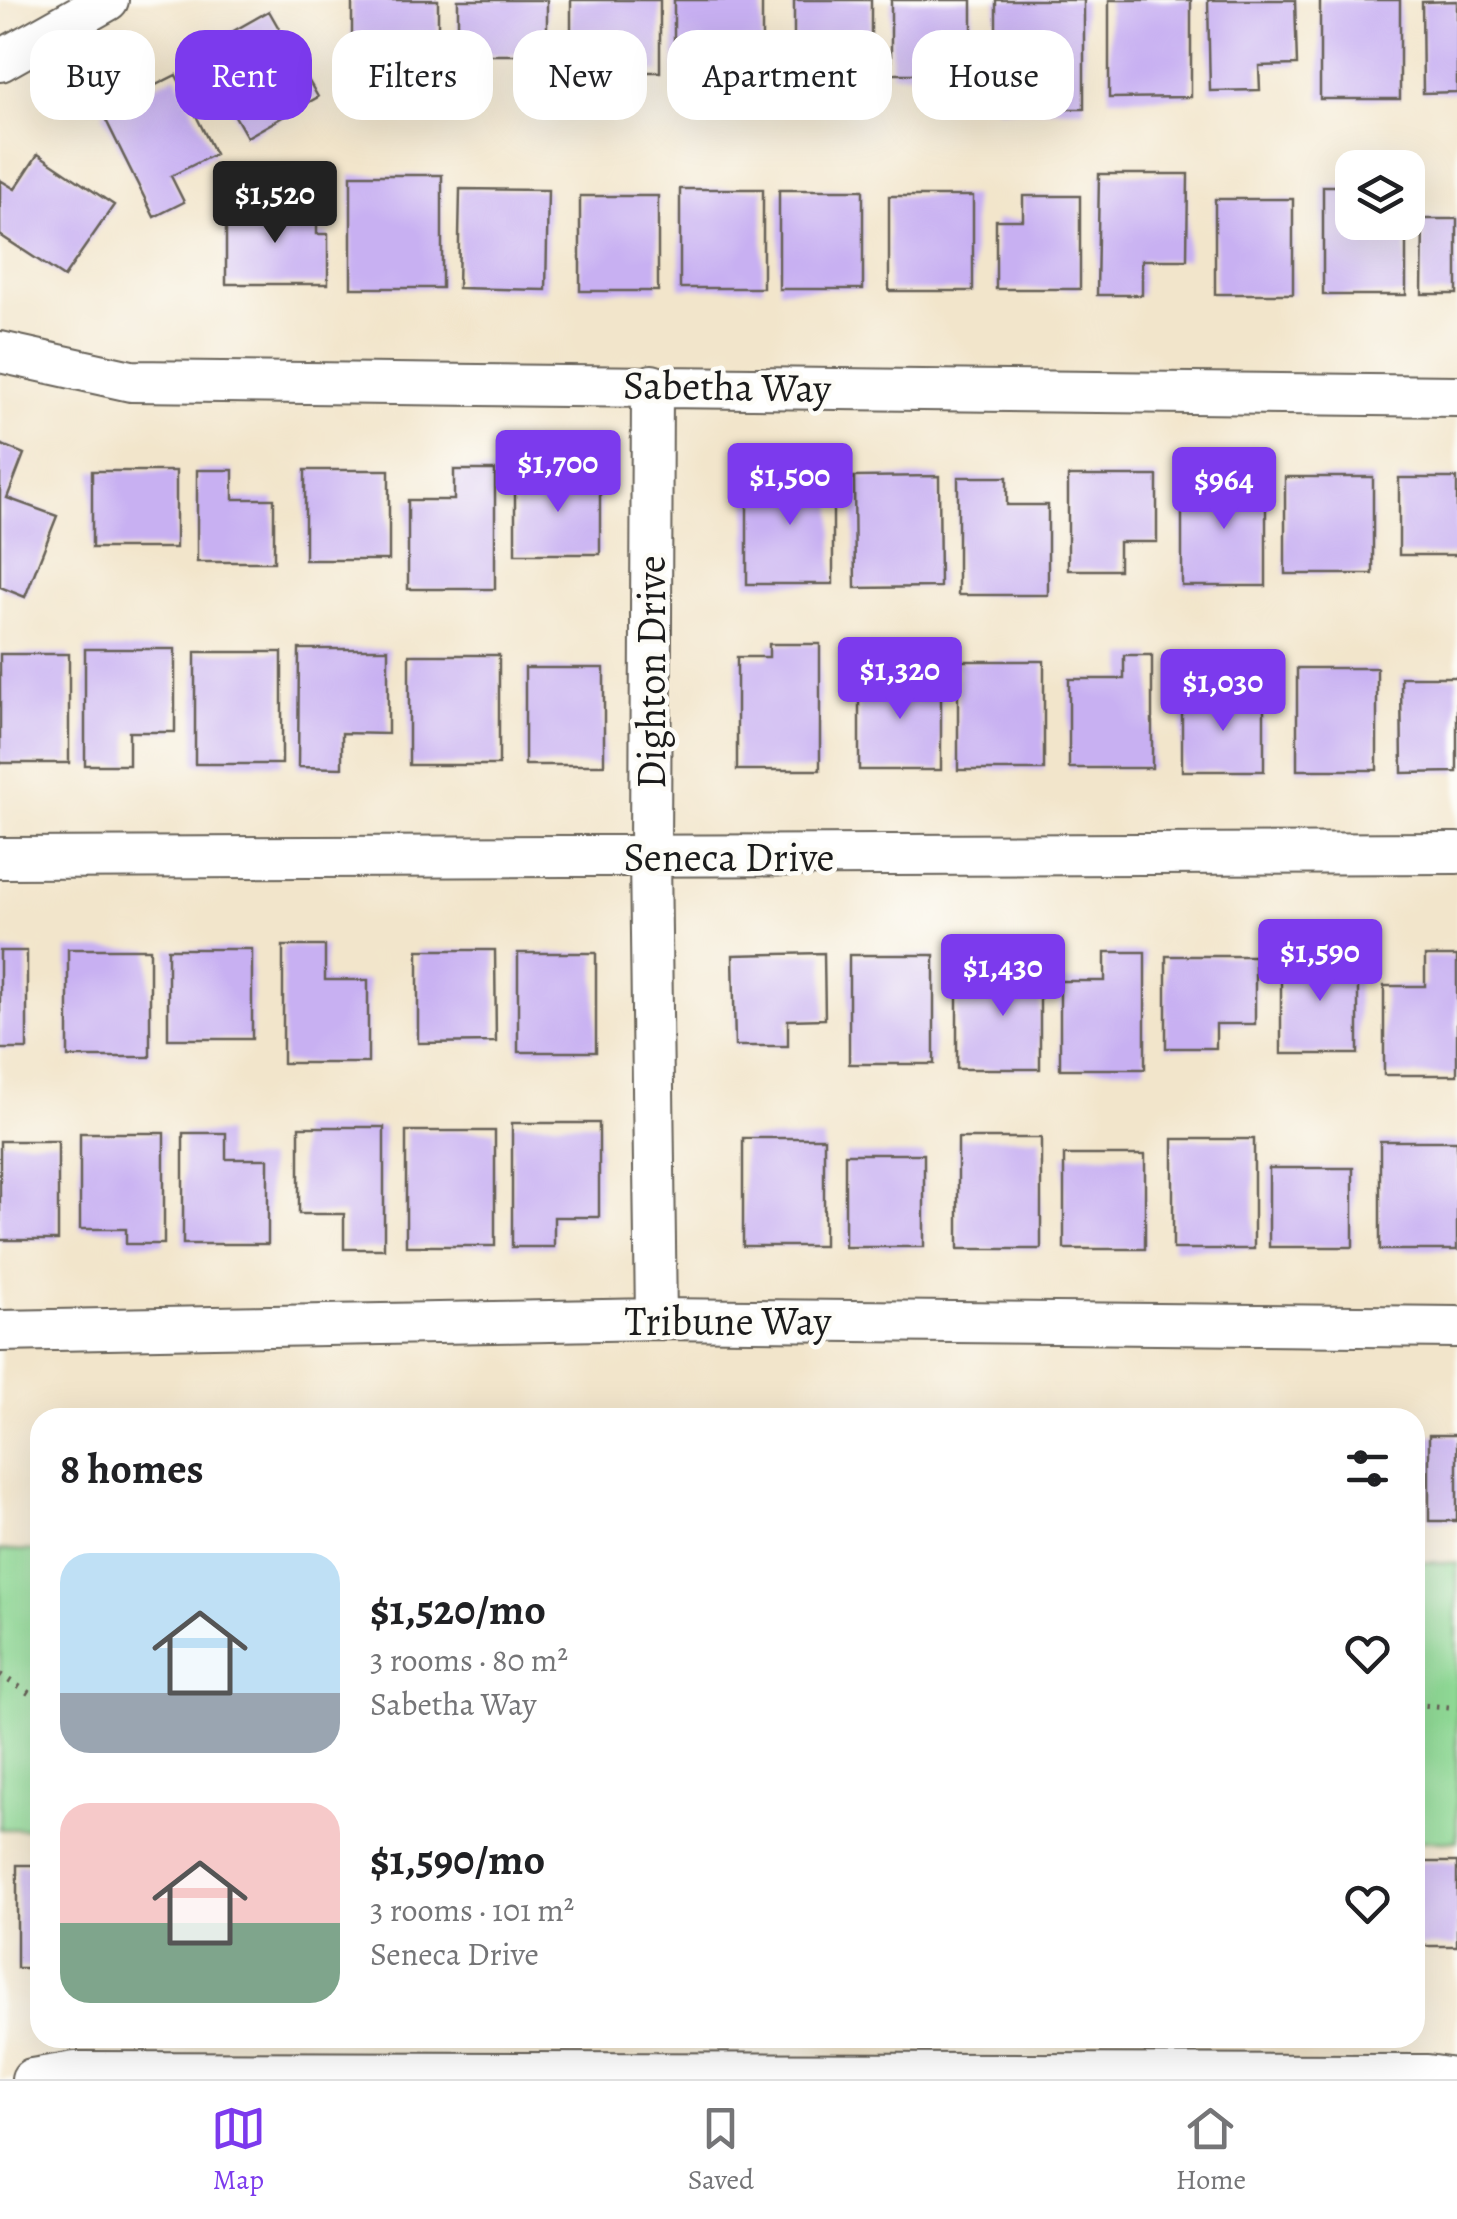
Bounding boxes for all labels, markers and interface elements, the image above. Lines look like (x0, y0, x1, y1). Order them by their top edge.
chip: Buy (30, 30, 155, 120)
chip: Rent (175, 30, 312, 120)
chip: Filters (332, 30, 493, 120)
chip: New (513, 30, 647, 120)
chip: Apartment (667, 30, 892, 120)
chip: House (912, 30, 1074, 120)
map controls (1335, 150, 1425, 240)
button: layers (1335, 150, 1425, 240)
pin: $1,520 (194, 161, 356, 246)
text: $1,520 (235, 171, 315, 215)
street label: Sabetha Way (622, 357, 833, 416)
pin: $1,700 (477, 430, 639, 515)
text: $1,700 (518, 440, 598, 484)
pin: $1,500 (709, 443, 871, 528)
pin: $964 (1165, 447, 1283, 532)
text: $1,500 (750, 453, 830, 497)
text: $964 (1194, 457, 1254, 501)
street label: Dighton Drive (624, 555, 679, 789)
pin: $1,320 (819, 637, 981, 722)
text: $1,320 (860, 647, 940, 691)
pin: $1,030 (1142, 649, 1304, 734)
text: $1,030 (1183, 659, 1263, 703)
street label: Seneca Drive (623, 830, 835, 885)
pin: $1,590 (1239, 919, 1401, 1004)
text: $1,590 (1280, 929, 1360, 973)
pin: $1,430 (922, 934, 1084, 1019)
text: $1,430 (963, 944, 1043, 988)
street label: Tribune Way (625, 1294, 833, 1349)
text: 8 homes (60, 1440, 204, 1497)
icon: filters (1340, 1441, 1395, 1496)
text: $1,520/mo (370, 1581, 546, 1638)
icon: home (140, 1593, 260, 1713)
icon: heart (1340, 1626, 1395, 1681)
text: 3 rooms · 80 m² (370, 1638, 568, 1682)
text: Sabetha Way (370, 1682, 537, 1726)
text: $1,590/mo (370, 1831, 545, 1888)
icon: home (140, 1843, 260, 1963)
icon: heart (1340, 1876, 1395, 1931)
text: 3 rooms · 101 m² (370, 1888, 574, 1932)
text: Seneca Drive (370, 1932, 539, 1976)
tab: Map (211, 2101, 266, 2199)
tab: Saved (688, 2101, 754, 2199)
tab: Home (1176, 2101, 1246, 2199)

